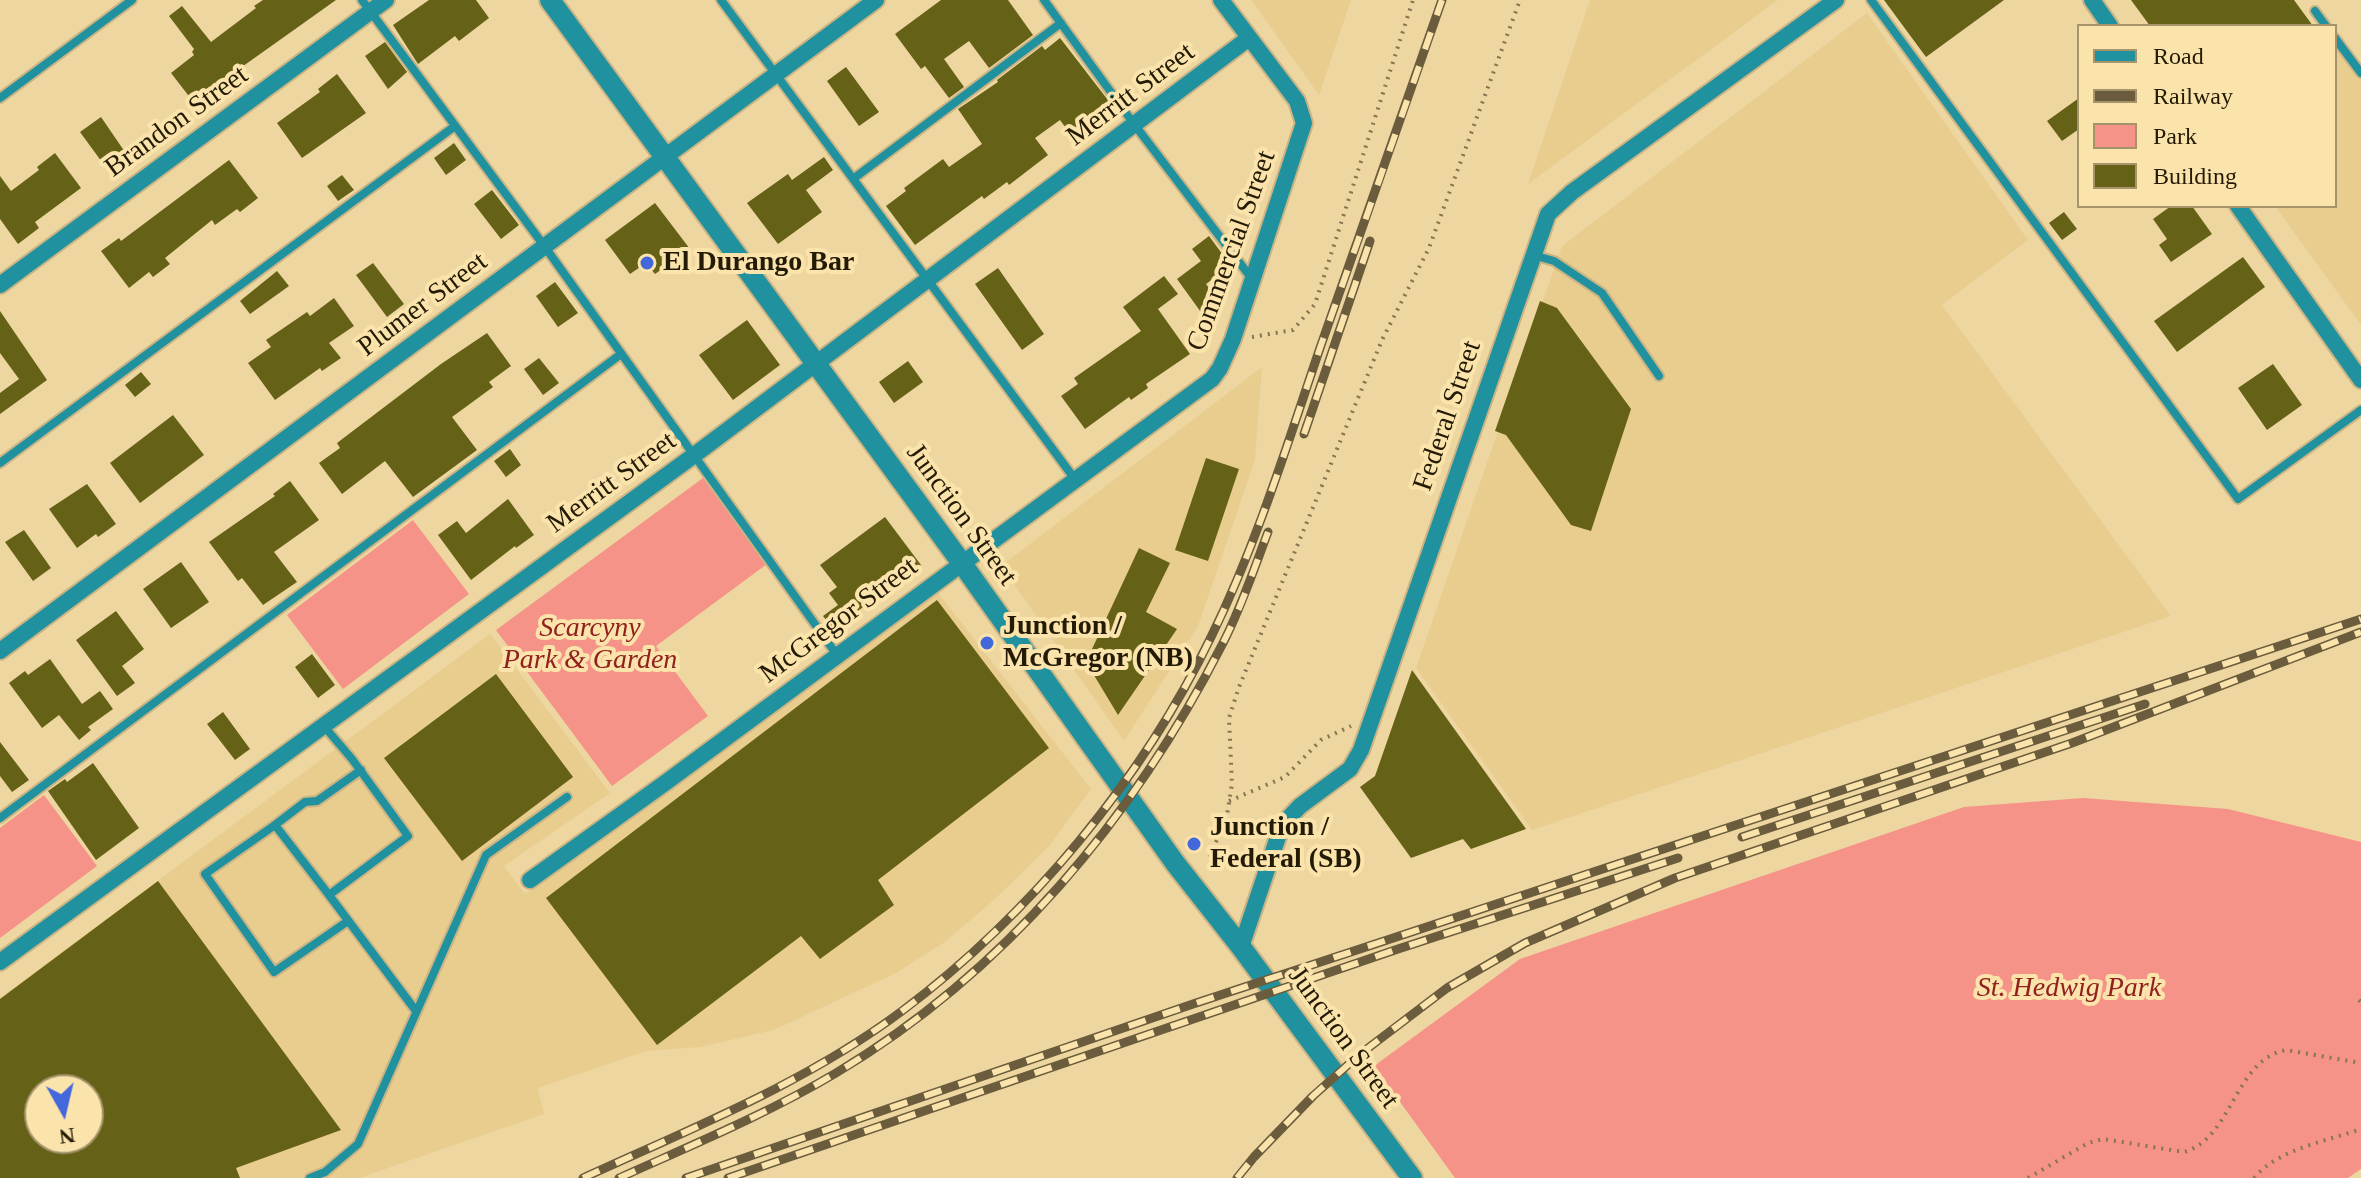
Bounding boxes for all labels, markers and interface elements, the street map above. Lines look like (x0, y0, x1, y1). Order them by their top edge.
legend (2077, 24, 2337, 208)
street label: Merritt Street (1060, 36, 1202, 154)
text: Road (2153, 43, 2204, 69)
street label: Brandon Street (99, 59, 255, 185)
text: Railway (2153, 83, 2233, 109)
text: Park (2153, 123, 2197, 149)
street label: Commercial Street (1180, 146, 1284, 356)
text: Building (2153, 163, 2237, 189)
street label: Plumer Street (352, 245, 494, 365)
place label: El Durango Bar (663, 246, 854, 280)
marker: El Durango Bar (638, 254, 656, 272)
street label: Federal Street (1407, 337, 1489, 495)
street label: Merritt Street (541, 425, 683, 541)
street label: Junction Street (898, 437, 1024, 593)
street label: McGregor Street (753, 551, 925, 691)
place label: Junction / McGregor (NB) (1003, 610, 1193, 676)
park label: Scarcyny Park & Garden (503, 612, 677, 678)
marker: Junction / McGregor (NB) (978, 634, 996, 652)
place label: Junction / Federal (SB) (1210, 811, 1362, 877)
marker: Junction / Federal (SB) (1185, 835, 1203, 853)
street label: Junction Street (1280, 960, 1406, 1116)
park label: St. Hedwig Park (1977, 972, 2161, 1006)
north arrow (24, 1074, 104, 1154)
text: N (58, 1123, 77, 1150)

